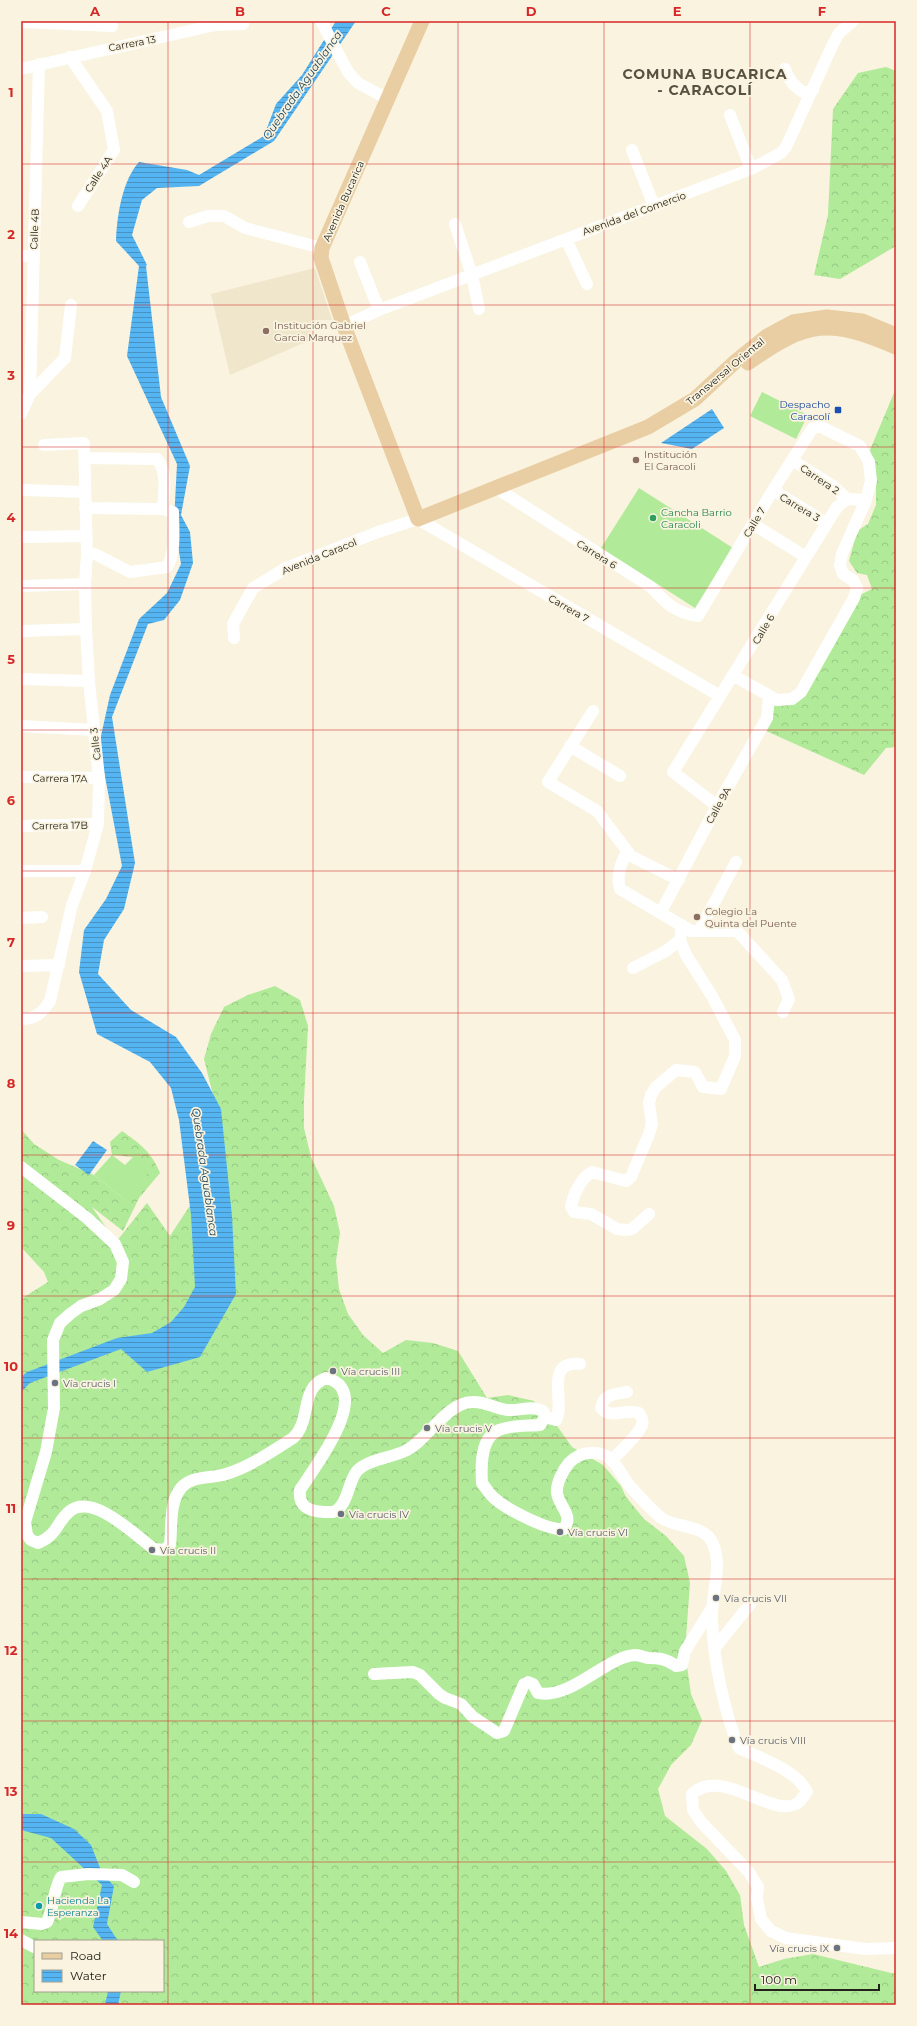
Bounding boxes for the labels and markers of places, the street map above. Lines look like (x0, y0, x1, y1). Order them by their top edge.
place label: Institución Gabriel Garcia Marquez (274, 319, 366, 344)
marker: Institución Gabriel Garcia Marquez (261, 326, 271, 336)
place label: Despacho Caracolí (780, 398, 831, 423)
marker: Despacho Caracolí (833, 405, 843, 415)
place label: Institución El Caracoli (644, 448, 697, 473)
marker: Institución El Caracoli (631, 455, 641, 465)
place label: Cancha Barrio Caracoli (661, 506, 732, 531)
marker: Cancha Barrio Caracoli (648, 513, 658, 523)
place label: Colegio La Quinta del Puente (705, 905, 797, 930)
marker: Colegio La Quinta del Puente (692, 912, 702, 922)
place label: Vía crucis III (341, 1365, 400, 1378)
marker: Vía crucis III (328, 1366, 338, 1376)
place label: Vía crucis I (63, 1377, 116, 1390)
marker: Vía crucis I (50, 1378, 60, 1388)
place label: Vía crucis V (435, 1422, 492, 1435)
marker: Vía crucis V (422, 1423, 432, 1433)
place label: Vía crucis IV (349, 1508, 409, 1521)
marker: Vía crucis IV (336, 1509, 346, 1519)
place label: Vía crucis VI (568, 1526, 628, 1539)
marker: Vía crucis VI (555, 1527, 565, 1537)
place label: Vía crucis II (160, 1544, 216, 1557)
marker: Vía crucis II (147, 1545, 157, 1555)
place label: Vía crucis VII (724, 1592, 787, 1605)
marker: Vía crucis VII (711, 1593, 721, 1603)
place label: Vía crucis VIII (740, 1734, 806, 1747)
marker: Vía crucis VIII (727, 1735, 737, 1745)
place label: Hacienda La Esperanza (47, 1894, 109, 1919)
marker: Hacienda La Esperanza (34, 1901, 44, 1911)
place label: Vía crucis IX (770, 1942, 829, 1955)
marker: Vía crucis IX (832, 1943, 842, 1953)

